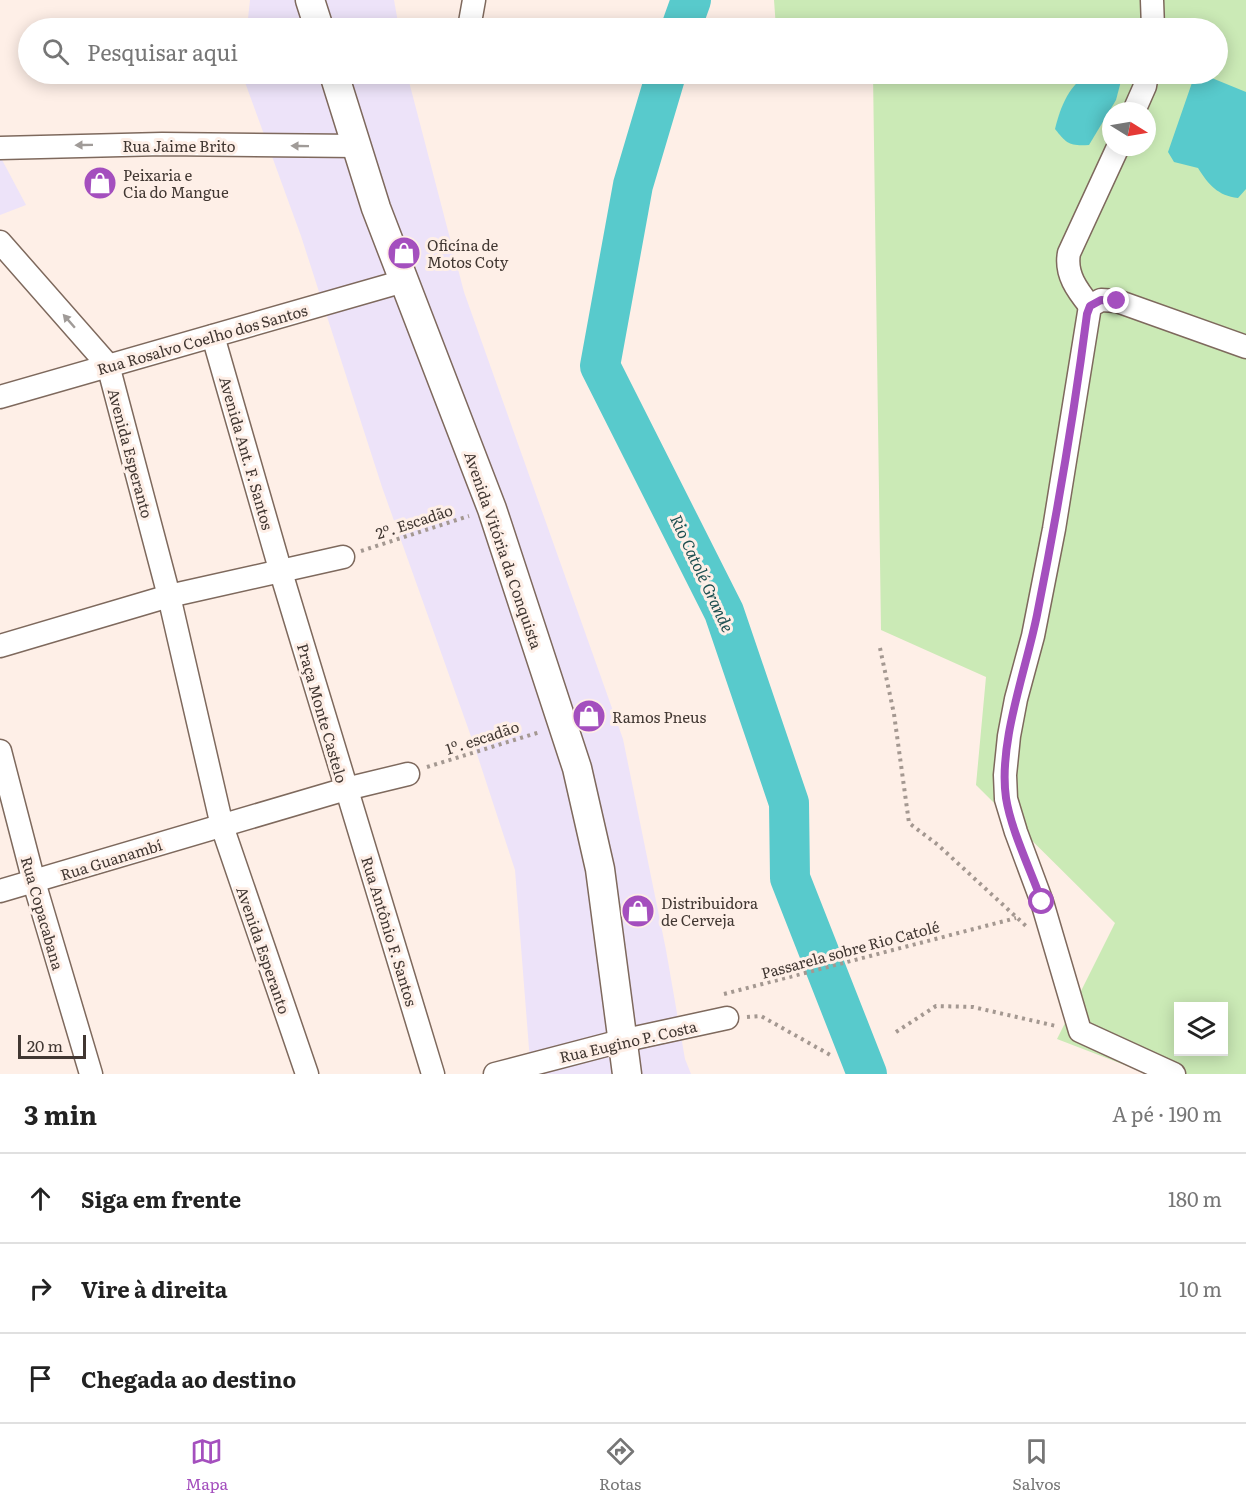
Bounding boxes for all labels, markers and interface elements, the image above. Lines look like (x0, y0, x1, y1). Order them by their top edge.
search box (18, 18, 1228, 84)
icon: search (39, 35, 72, 68)
text: Pesquisar aqui (87, 35, 238, 68)
north arrow (1102, 102, 1156, 156)
street label: Rua Jaime Brito (122, 134, 236, 157)
one-way arrow (75, 141, 94, 150)
one-way arrow (291, 141, 310, 151)
place label: Peixaria e Cia do Mangue (123, 163, 229, 203)
shop icon: Peixaria e Cia do Mangue (82, 165, 118, 201)
place label: Oficína de Motos Coty (427, 233, 509, 273)
shop icon: Oficína de Motos Coty (386, 235, 422, 271)
route end (1103, 287, 1129, 313)
street label: Rua Rosalvo Coelho dos Santos (94, 298, 310, 380)
one-way arrow (63, 313, 76, 329)
street label: Avenida Ant. F. Santos (214, 374, 280, 533)
street label: Avenida Esperanto (103, 386, 159, 521)
street label: Avenida Vitória da Conquista (459, 448, 549, 653)
street label: 2º. Escadão (373, 498, 456, 544)
water label: Rio Catolé Grande (665, 510, 741, 636)
street label: Praça Monte Castelo (292, 640, 354, 786)
shop icon: Ramos Pneus (571, 698, 607, 734)
place label: Ramos Pneus (612, 705, 706, 728)
street label: 1º. escadão (442, 714, 522, 760)
street label: Rua Guanambí (57, 833, 165, 885)
street label: Rua Copacabana (16, 853, 70, 973)
street label: Rua Antônio F. Santos (356, 853, 424, 1009)
street label: Avenida Esperanto (231, 883, 297, 1017)
route start (1028, 888, 1054, 914)
place label: Distribuidora de Cerveja (661, 891, 759, 931)
shop icon: Distribuidora de Cerveja (620, 893, 656, 929)
street label: Passarela sobre Rio Catolé (758, 914, 942, 984)
map controls (1174, 1002, 1228, 1056)
button: layers (1174, 1002, 1228, 1056)
street label: Rua Eugino P. Costa (557, 1014, 700, 1068)
scale bar (18, 1032, 86, 1060)
text: 20 m (27, 1033, 63, 1057)
text: 3 min (24, 1094, 97, 1133)
text: A pé · 190 m (1112, 1098, 1222, 1128)
icon: ahead (24, 1182, 57, 1215)
text: Siga em frente (81, 1182, 241, 1215)
text: 180 m (1168, 1183, 1222, 1213)
icon: right (24, 1272, 57, 1305)
text: Vire à direita (81, 1272, 228, 1305)
text: 10 m (1179, 1273, 1222, 1303)
icon: arrive (24, 1362, 57, 1395)
text: Chegada ao destino (81, 1362, 296, 1395)
tab: Mapa (185, 1435, 228, 1495)
tab: Rotas (599, 1435, 641, 1495)
tab: Salvos (1012, 1435, 1061, 1495)

